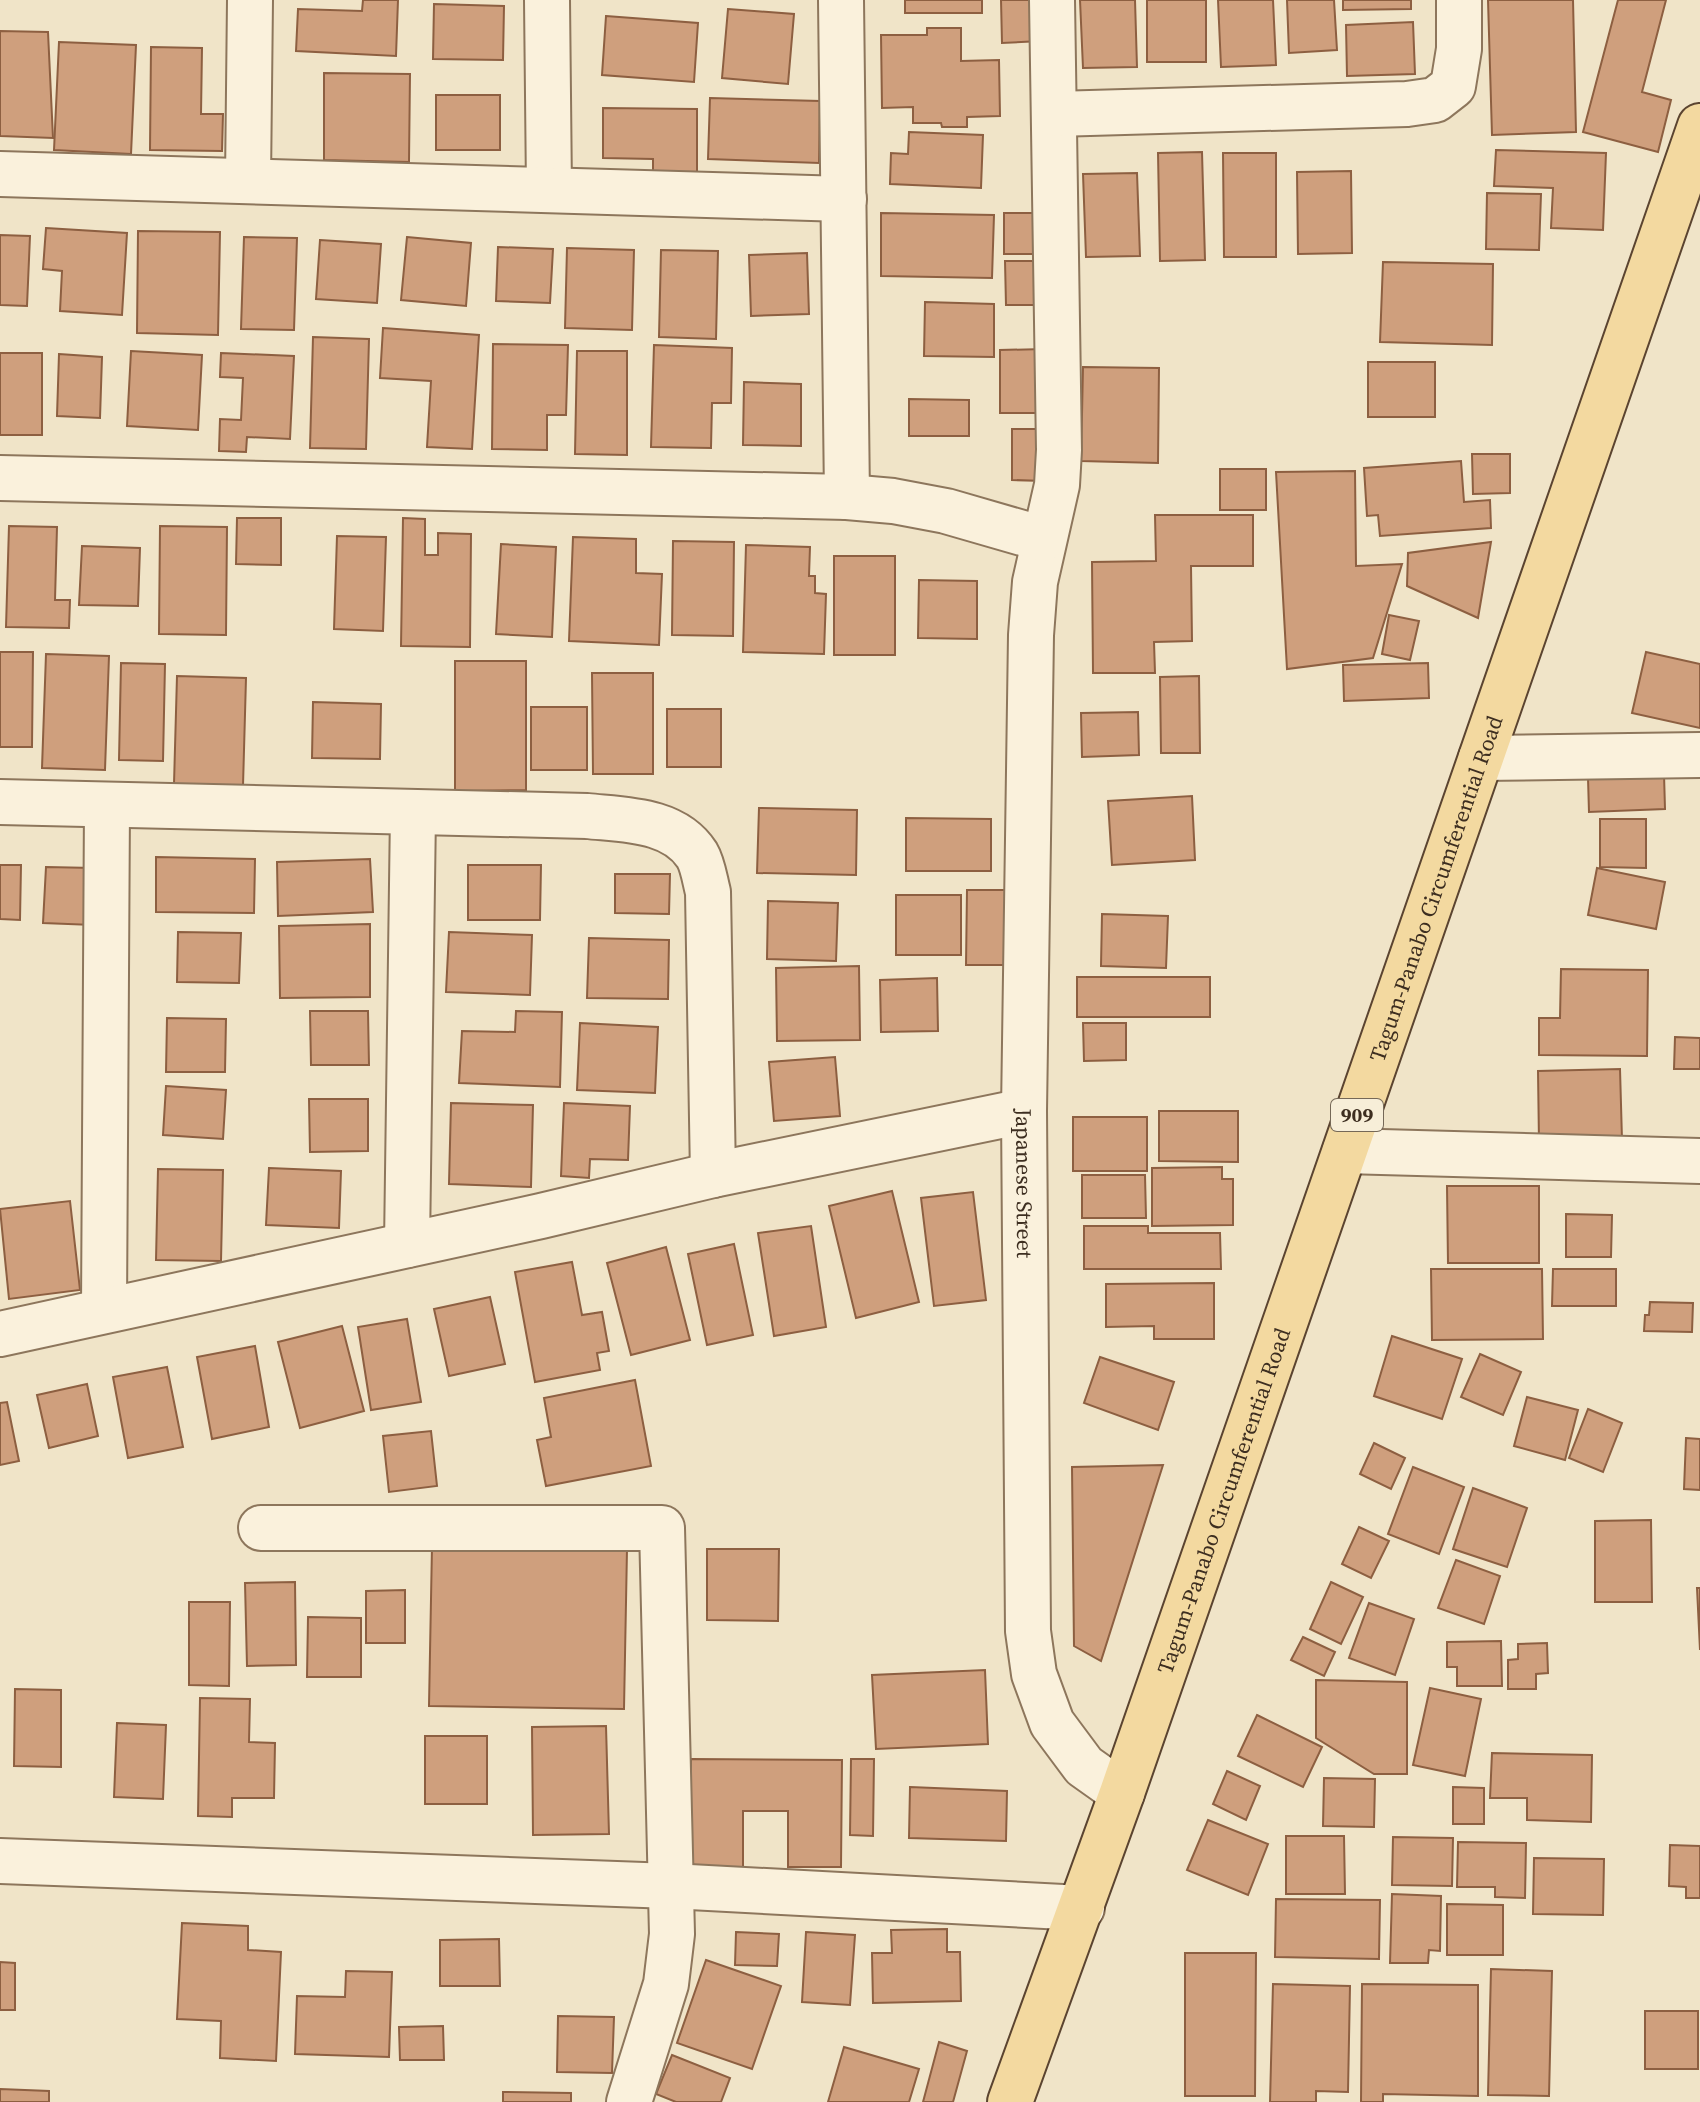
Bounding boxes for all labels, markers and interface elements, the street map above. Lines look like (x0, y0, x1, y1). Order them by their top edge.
street label: Tagum-Panabo Circumferential Road (1362, 711, 1510, 1066)
road number: 909 (1331, 1099, 1383, 1131)
street label: Japanese Street (1009, 1107, 1040, 1259)
street label: Tagum-Panabo Circumferential Road (1149, 1323, 1297, 1678)

